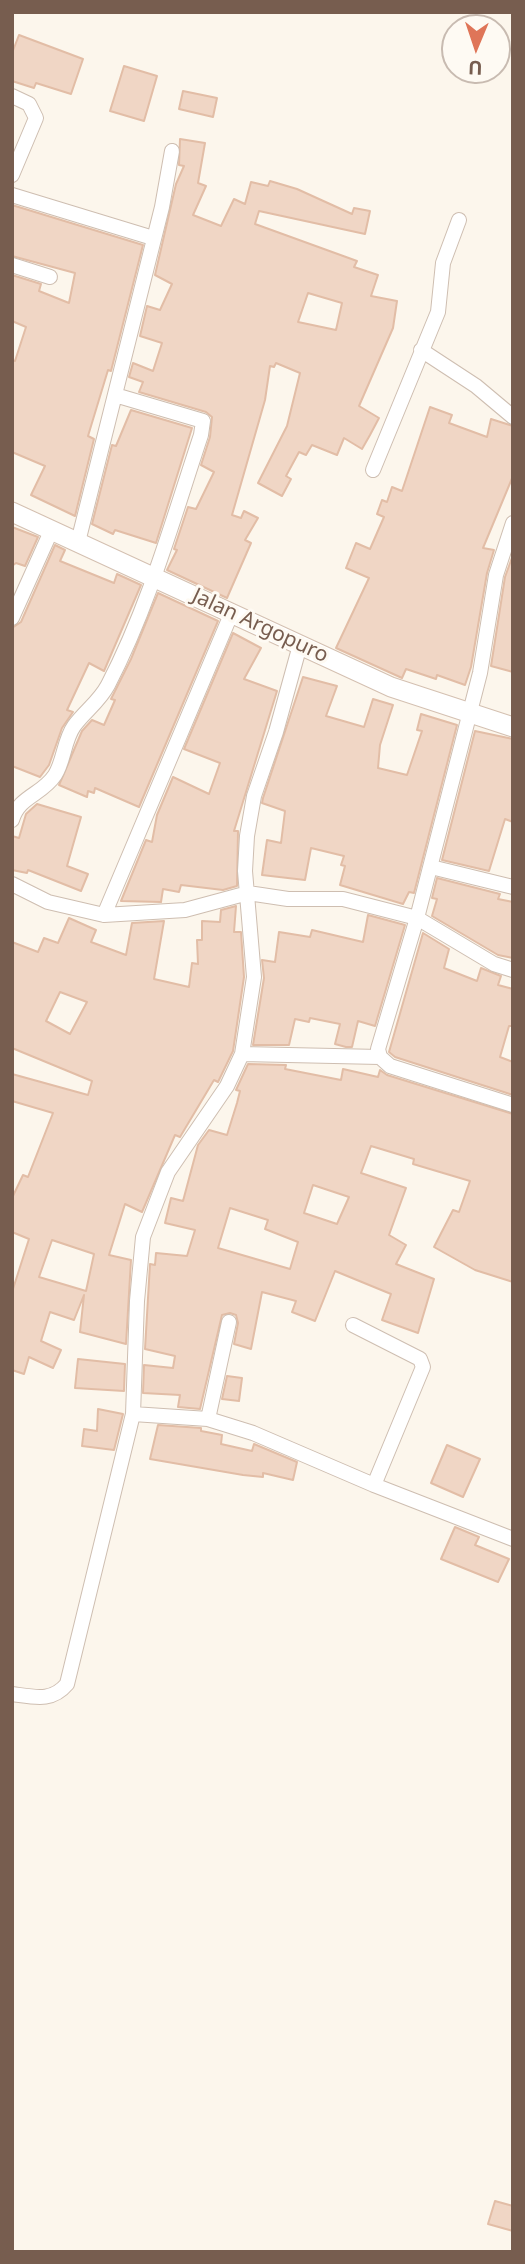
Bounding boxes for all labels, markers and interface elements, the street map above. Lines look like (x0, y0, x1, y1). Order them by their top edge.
north arrow (441, 14, 511, 84)
text: U (468, 55, 483, 81)
street label: Jalan Argopuro (188, 583, 332, 669)

